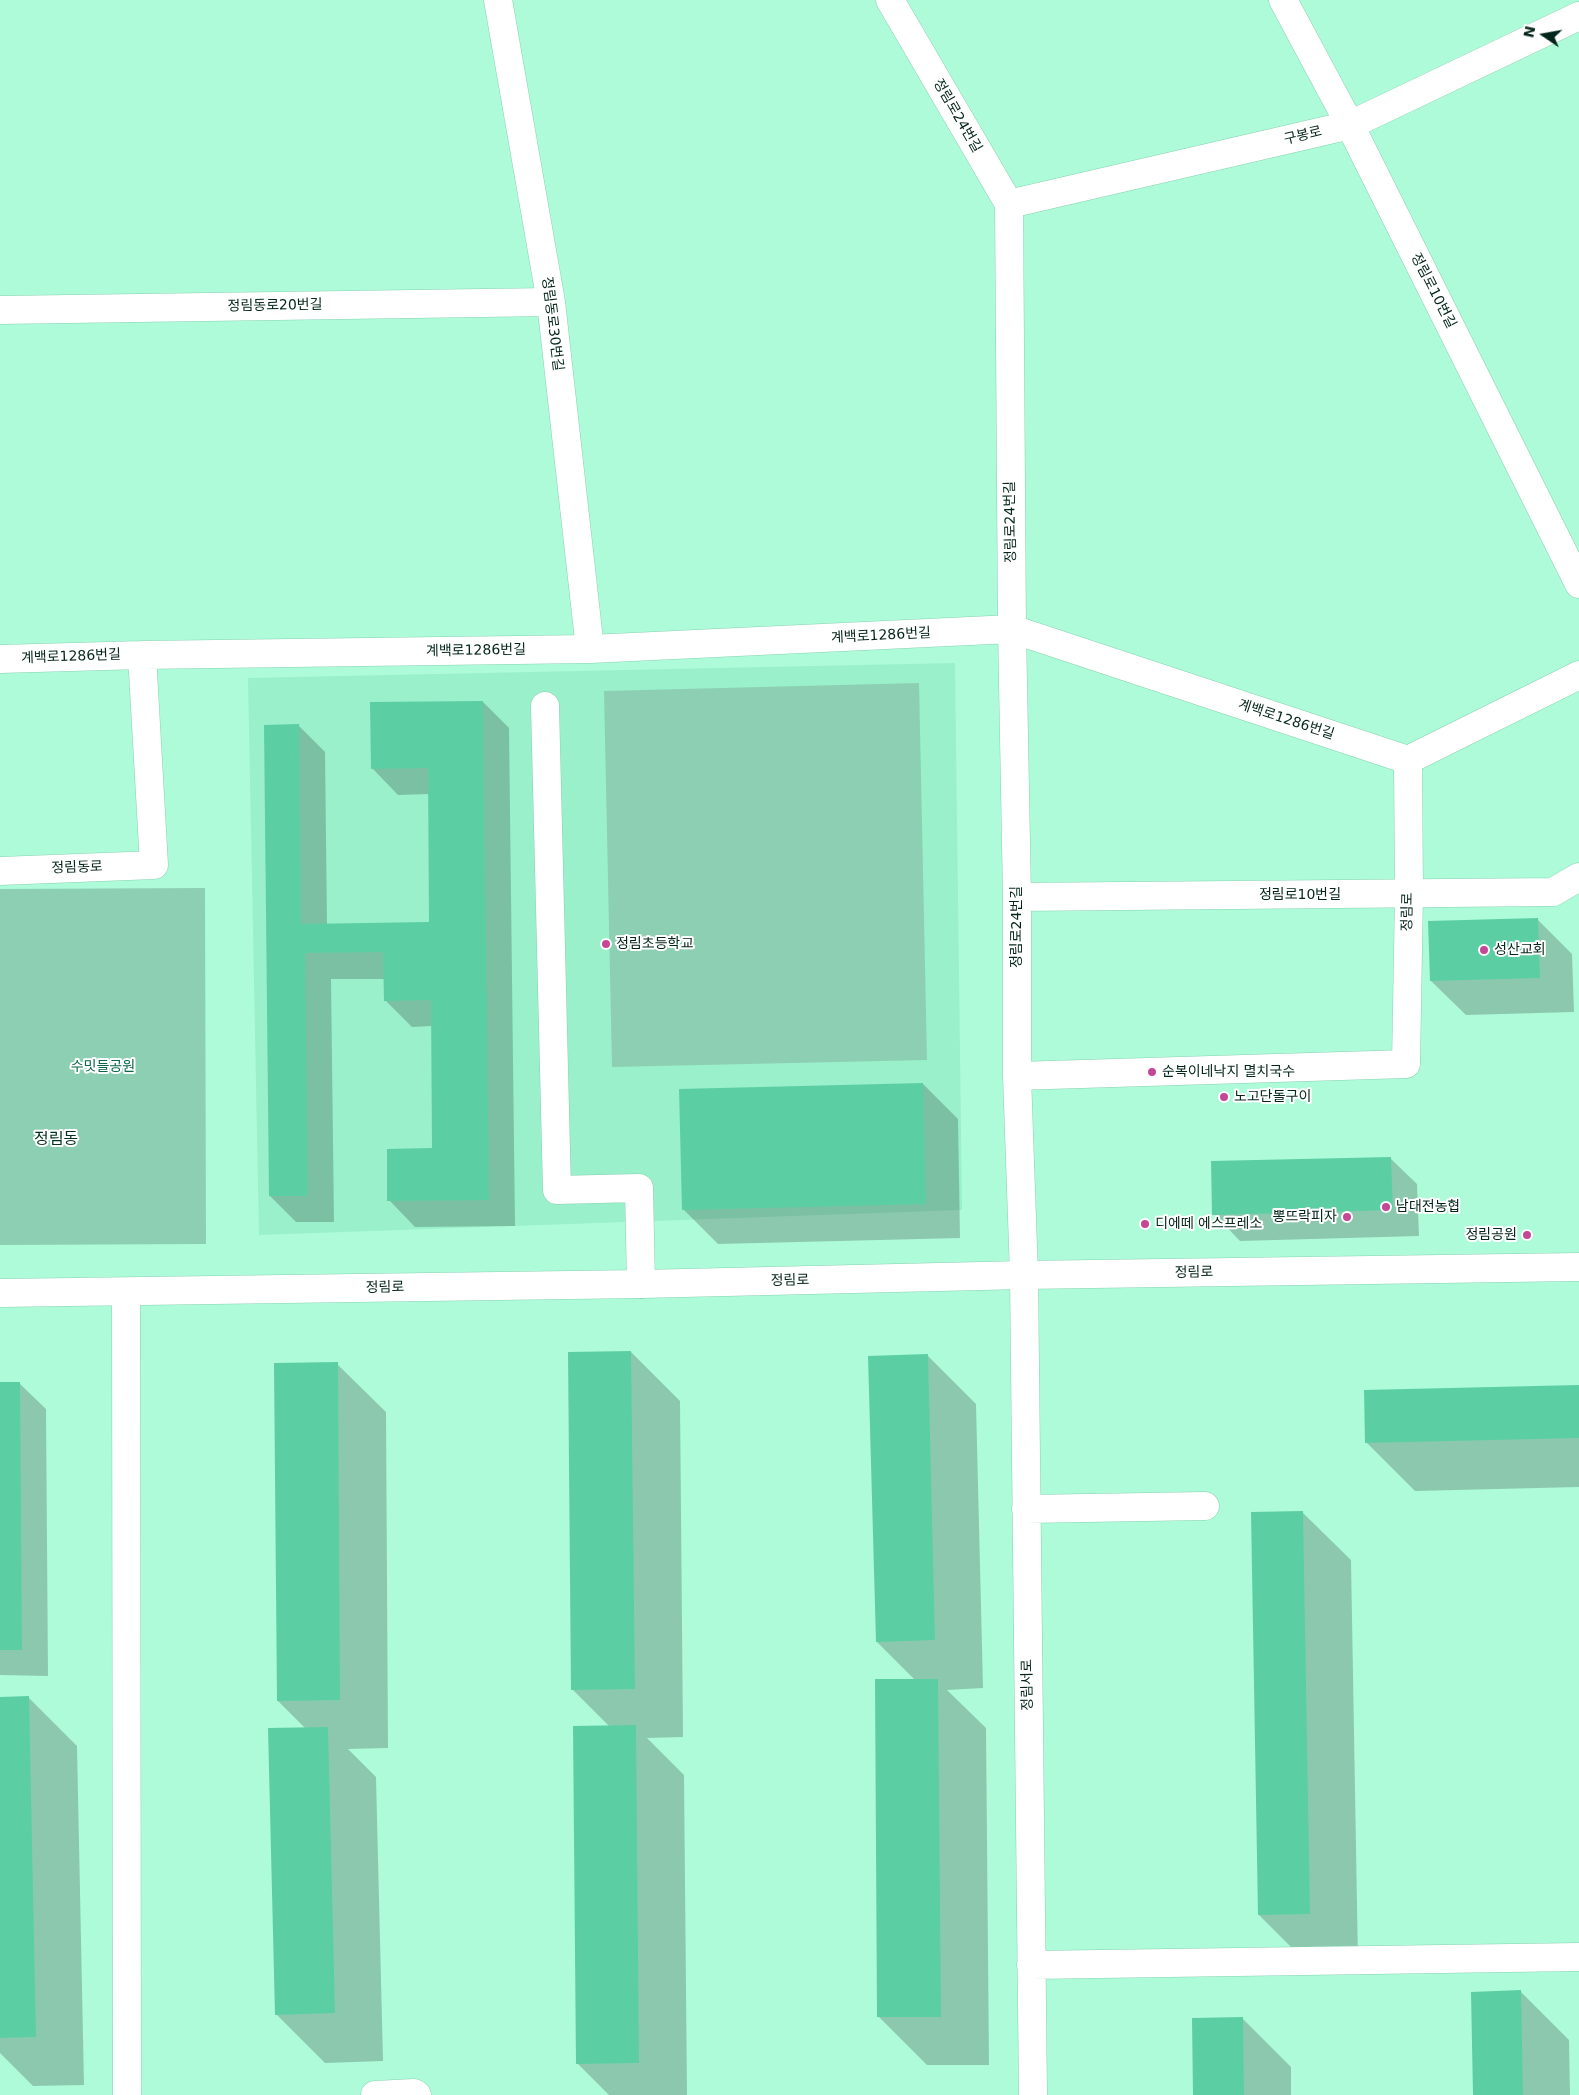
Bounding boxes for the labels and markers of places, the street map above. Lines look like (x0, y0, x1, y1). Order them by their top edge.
place label: 정림초등학교 (616, 936, 693, 952)
marker: 정림초등학교 (600, 938, 612, 950)
place label: 성산교회 (1494, 942, 1546, 958)
marker: 성산교회 (1478, 944, 1490, 956)
place label: 순복이네낙지 멸치국수 (1162, 1064, 1295, 1080)
marker: 순복이네낙지 멸치국수 (1146, 1066, 1158, 1078)
place label: 노고단돌구이 (1234, 1089, 1311, 1105)
marker: 노고단돌구이 (1218, 1091, 1230, 1103)
place label: 남대전농협 (1396, 1199, 1460, 1215)
marker: 남대전농협 (1380, 1201, 1392, 1213)
place label: 뽕뜨락피자 (1273, 1209, 1337, 1225)
marker: 뽕뜨락피자 (1341, 1211, 1353, 1223)
place label: 디에떼 에스프레소 (1155, 1216, 1262, 1232)
marker: 디에떼 에스프레소 (1139, 1218, 1151, 1230)
place label: 정림공원 (1465, 1227, 1517, 1243)
marker: 정림공원 (1521, 1229, 1533, 1241)

